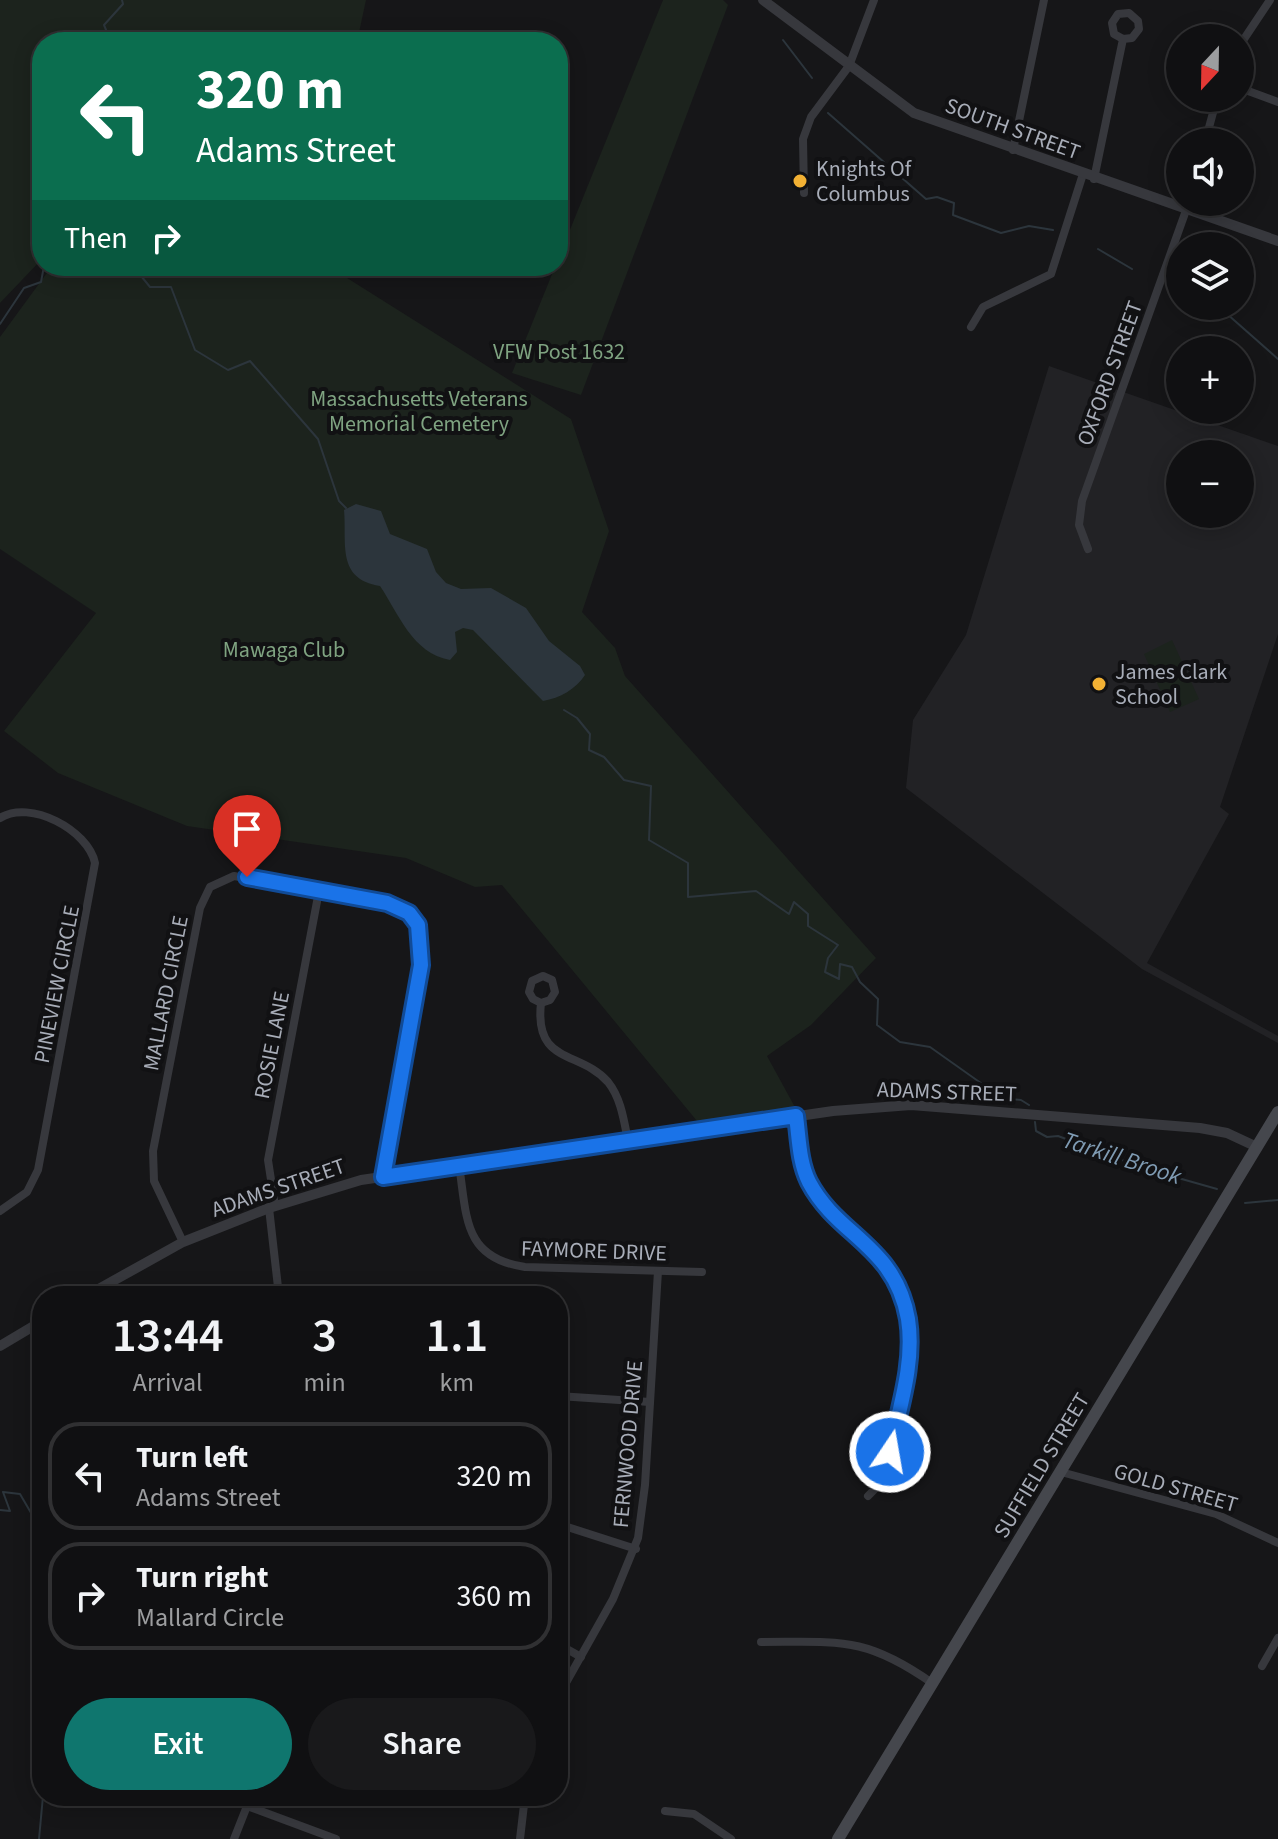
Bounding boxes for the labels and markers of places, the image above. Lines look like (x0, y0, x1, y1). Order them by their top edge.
place label: Knights Of Columbus (816, 153, 913, 210)
marker: Knights Of Columbus (791, 172, 809, 190)
place label: James Clark School (1115, 656, 1227, 713)
marker: James Clark School (1090, 675, 1108, 693)
pin (213, 795, 281, 877)

